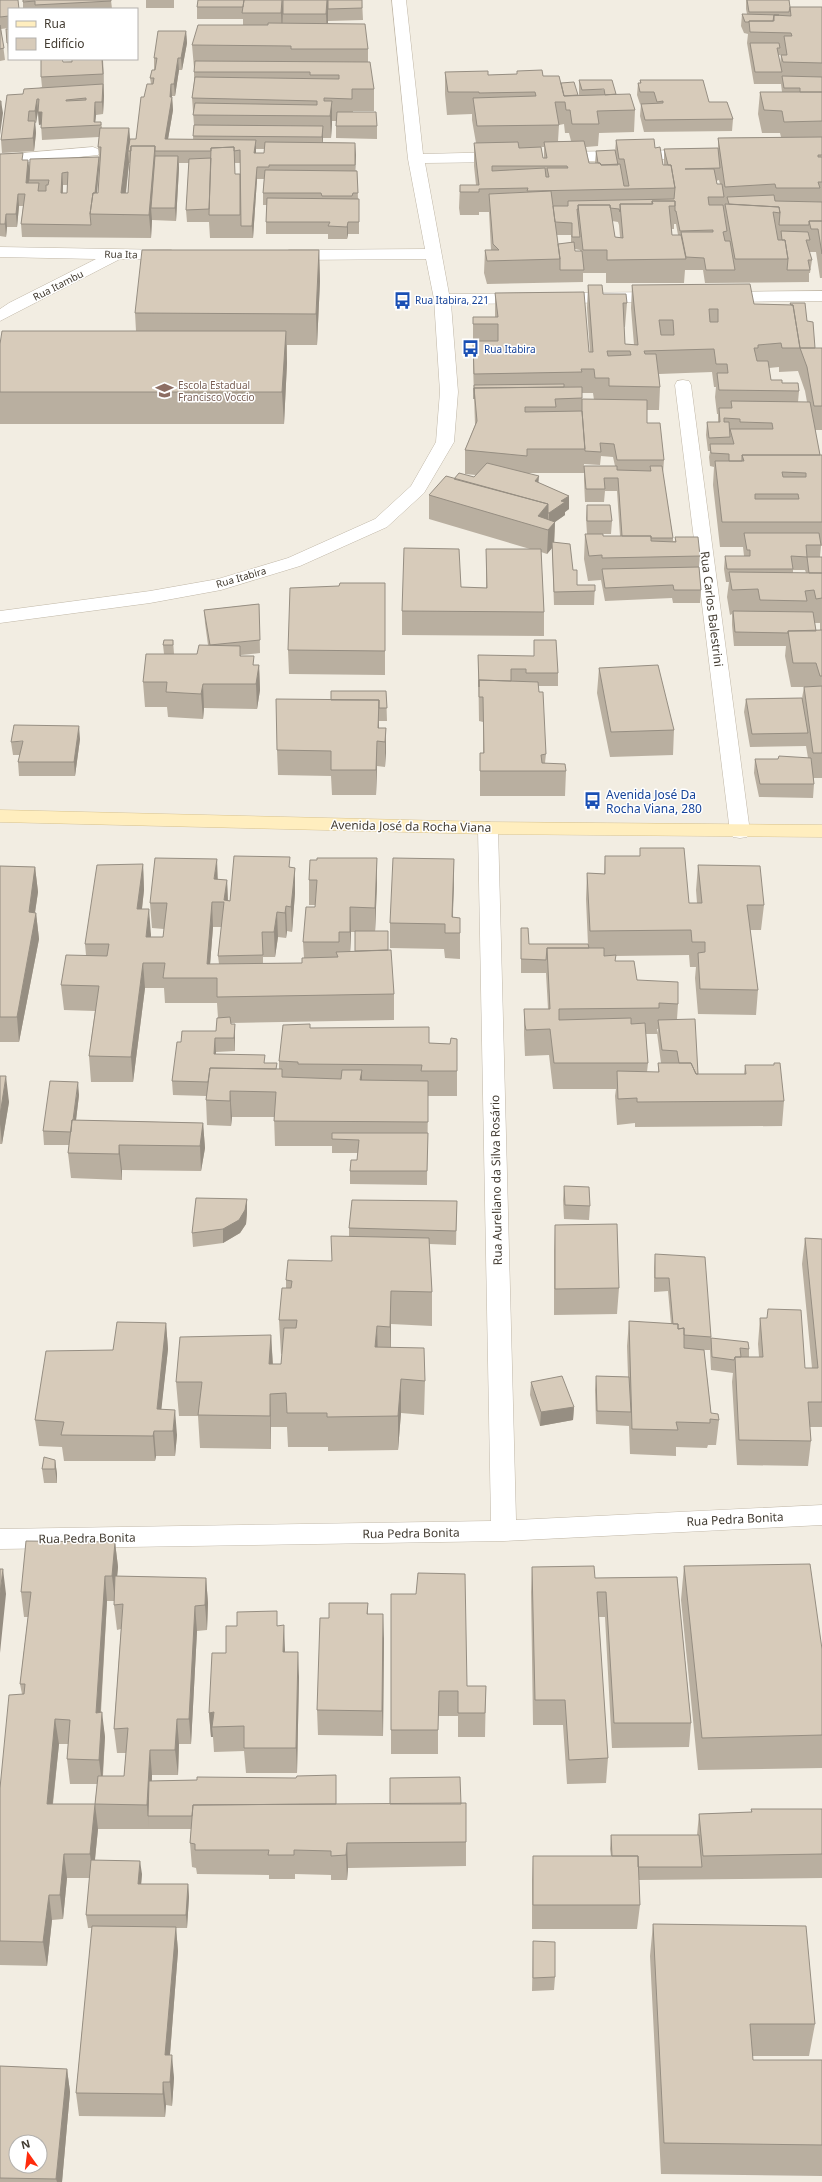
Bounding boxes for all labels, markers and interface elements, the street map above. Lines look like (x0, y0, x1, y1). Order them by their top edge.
legend (8, 8, 138, 60)
text: Rua (44, 15, 66, 32)
text: Edifício (44, 35, 85, 52)
street label: Rua Ita (104, 247, 138, 261)
street label: Rua Itambu (30, 266, 86, 304)
bus stop icon: Rua Itabira, 221 (392, 290, 412, 310)
place label: Rua Itabira, 221 (415, 293, 489, 307)
bus stop icon: Rua Itabira (461, 339, 481, 359)
place label: Rua Itabira (484, 342, 536, 356)
place label: Escola Estadual Francisco Voccio (178, 378, 255, 404)
school or university icon: Escola Estadual Francisco Voccio (155, 381, 175, 401)
street label: Rua Carlos Balestrini (696, 550, 728, 668)
street label: Rua Itabira (214, 563, 268, 591)
place label: Avenida José Da Rocha Viana, 280 (606, 786, 702, 817)
bus stop icon: Avenida José Da Rocha Viana, 280 (583, 791, 603, 811)
street label: Avenida José da Rocha Viana (331, 816, 491, 836)
street label: Rua Aureliano da Silva Rosário (486, 1095, 506, 1265)
street label: Rua Pedra Bonita (686, 1508, 784, 1530)
street label: Rua Pedra Bonita (362, 1524, 460, 1542)
street label: Rua Pedra Bonita (38, 1529, 136, 1547)
north arrow (8, 2134, 48, 2174)
text: N (19, 2135, 32, 2152)

